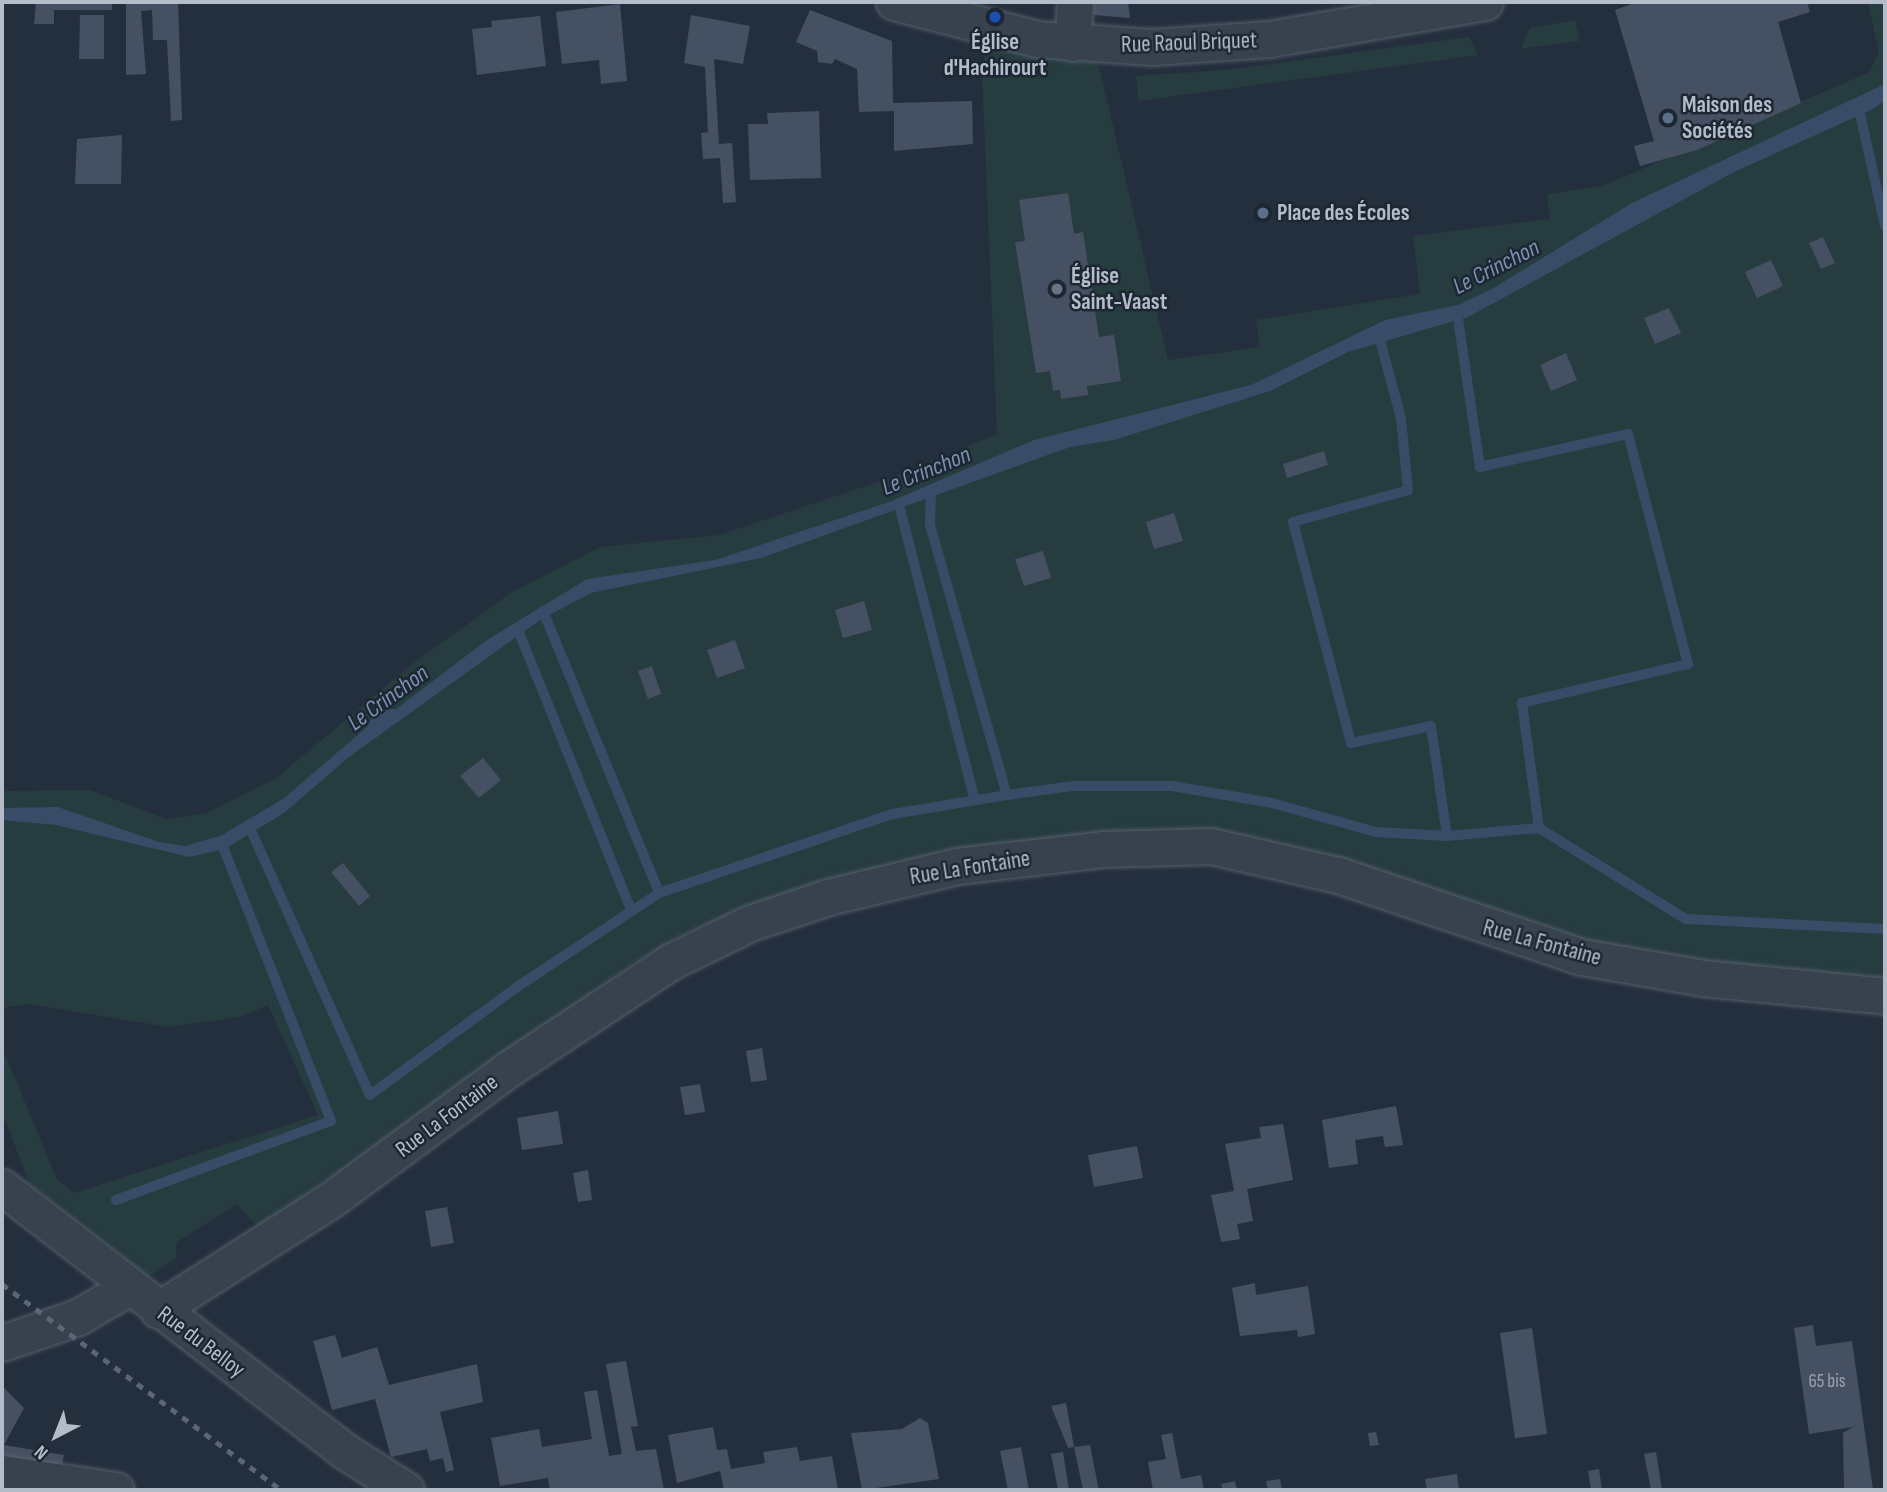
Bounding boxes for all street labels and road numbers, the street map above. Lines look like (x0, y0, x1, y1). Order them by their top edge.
street label: Rue Raoul Briquet (1121, 27, 1257, 59)
street label: Rue La Fontaine (908, 845, 1032, 891)
street label: Rue La Fontaine (1480, 914, 1604, 972)
street label: Rue La Fontaine (390, 1068, 504, 1164)
street label: Rue du Belloy (152, 1300, 250, 1384)

